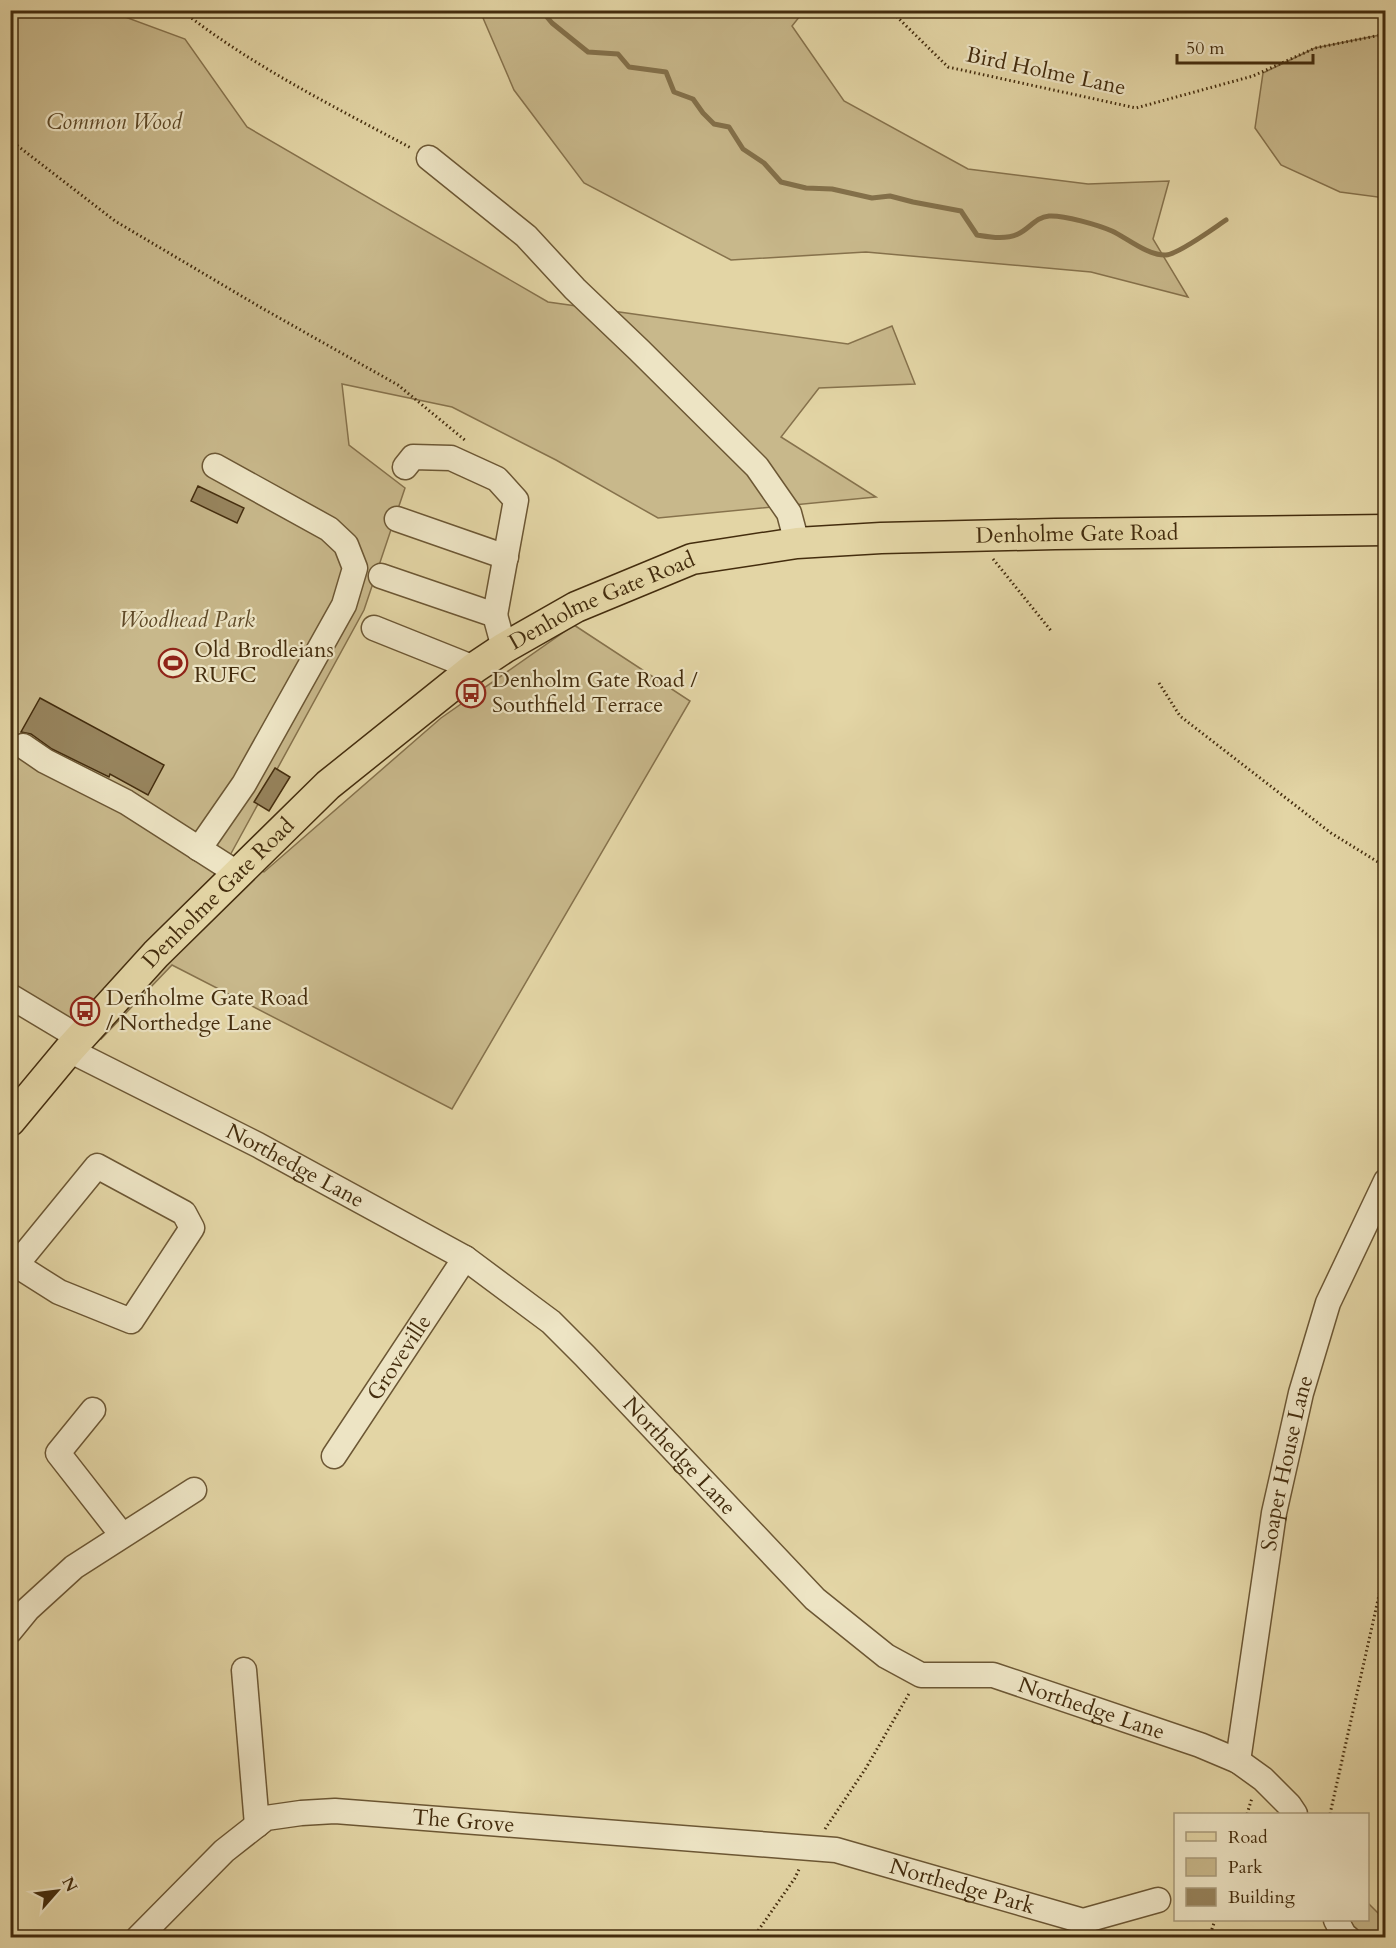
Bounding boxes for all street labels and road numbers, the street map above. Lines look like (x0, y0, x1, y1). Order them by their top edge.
street label: Bird Holme Lane (963, 39, 1129, 103)
street label: Denholme Gate Road (975, 518, 1179, 551)
street label: Denholme Gate Road (503, 544, 700, 657)
street label: Denholme Gate Road (135, 811, 301, 975)
street label: Northedge Lane (221, 1116, 370, 1215)
street label: Groveville (360, 1309, 438, 1406)
street label: Soaper House Lane (1254, 1371, 1321, 1553)
street label: Northedge Lane (616, 1390, 743, 1522)
street label: Northedge Lane (1014, 1670, 1169, 1747)
street label: The Grove (411, 1802, 516, 1840)
street label: Northedge Park (886, 1851, 1039, 1921)

